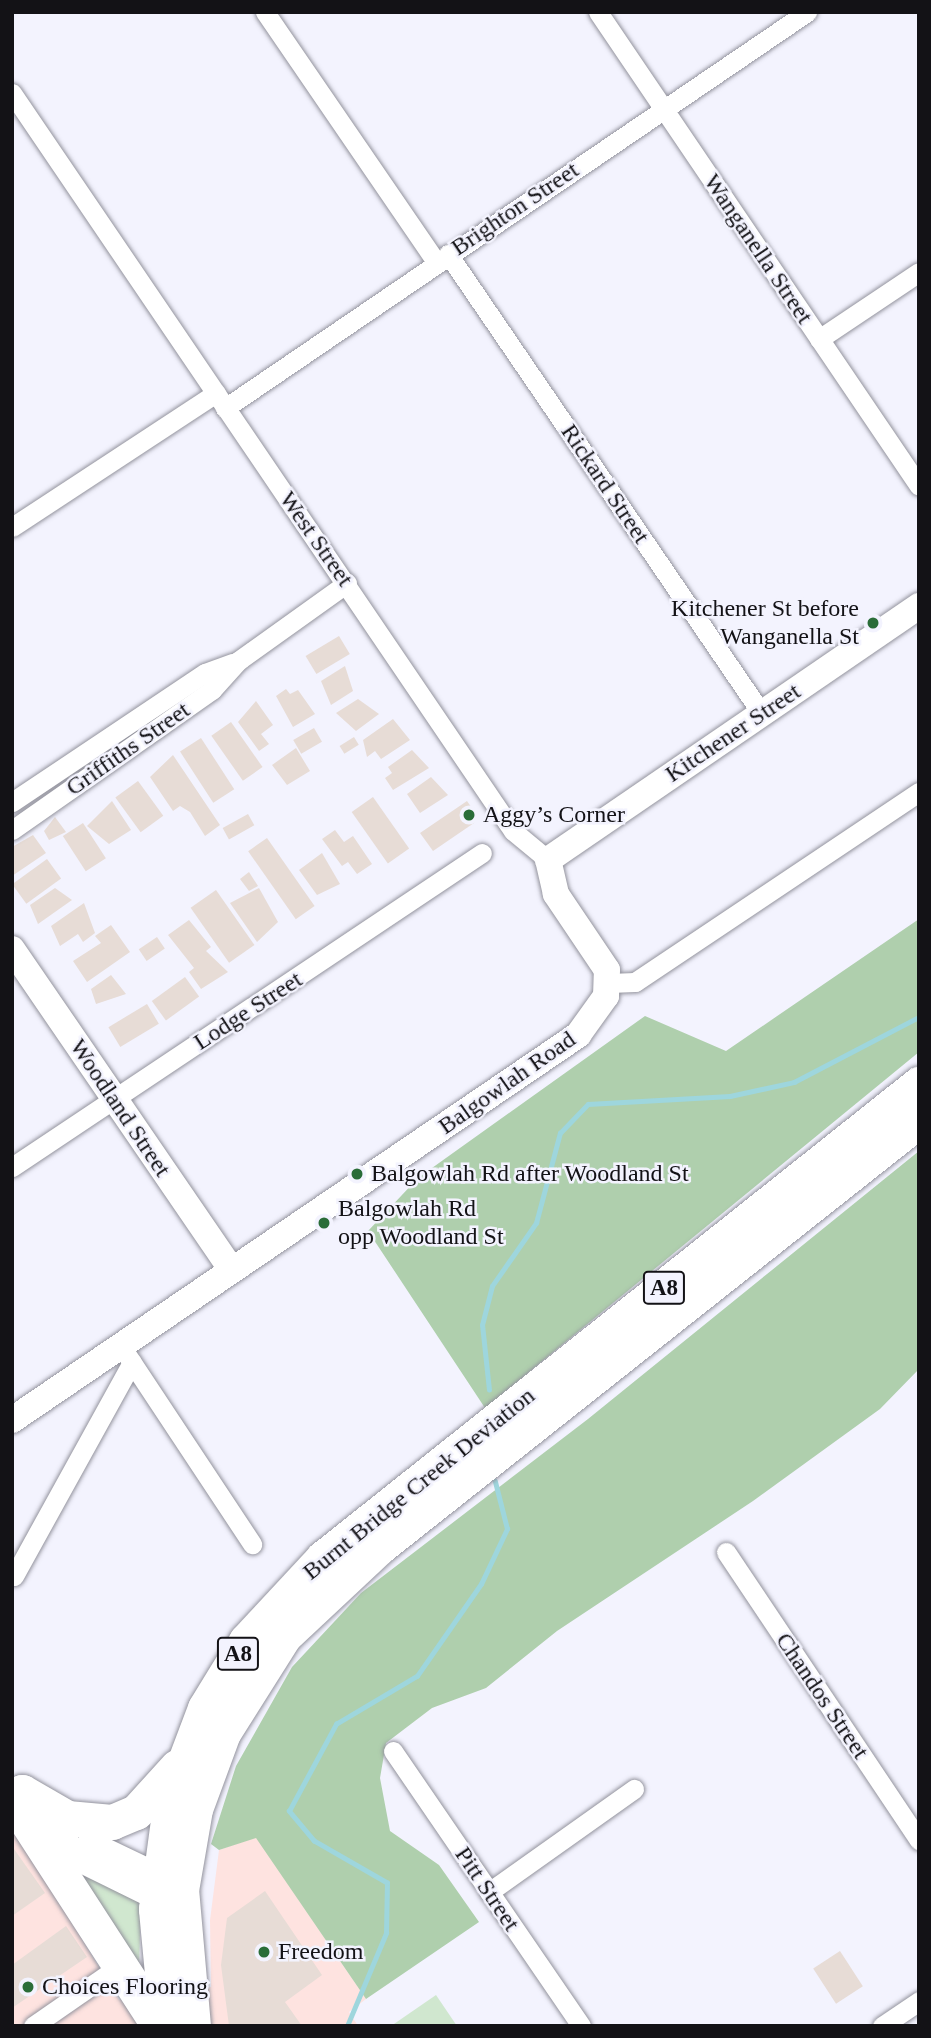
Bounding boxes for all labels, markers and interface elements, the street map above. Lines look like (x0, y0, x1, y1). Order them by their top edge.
street label: Brighton Street (446, 156, 584, 262)
street label: Wanganella Street (697, 169, 819, 329)
street label: Rickard Street (554, 419, 656, 549)
street label: West Street (273, 486, 359, 592)
place label: Kitchener St before Wanganella St (671, 595, 859, 651)
marker: Kitchener St before Wanganella St (865, 615, 881, 631)
street label: Kitchener Street (660, 677, 806, 789)
street label: Griffiths Street (61, 696, 195, 802)
place label: Aggy’s Corner (483, 801, 625, 829)
marker: Aggy’s Corner (461, 807, 477, 823)
street label: Lodge Street (188, 965, 308, 1057)
street label: Balgowlah Road (433, 1025, 581, 1141)
street label: Woodland Street (63, 1034, 177, 1182)
place label: Balgowlah Rd after Woodland St (371, 1160, 689, 1188)
marker: Balgowlah Rd after Woodland St (349, 1166, 365, 1182)
place label: Balgowlah Rd opp Woodland St (338, 1195, 504, 1251)
marker: Balgowlah Rd opp Woodland St (316, 1215, 332, 1231)
road number: A8 (641, 1268, 687, 1308)
street label: Burnt Bridge Creek Deviation (297, 1382, 541, 1586)
street label: Chandos Street (769, 1627, 875, 1765)
road number: A8 (215, 1634, 261, 1674)
street label: Pitt Street (448, 1841, 526, 1937)
place label: Freedom (278, 1938, 363, 1966)
marker: Freedom (256, 1944, 272, 1960)
place label: Choices Flooring (42, 1973, 208, 2001)
marker: Choices Flooring (20, 1979, 36, 1995)

